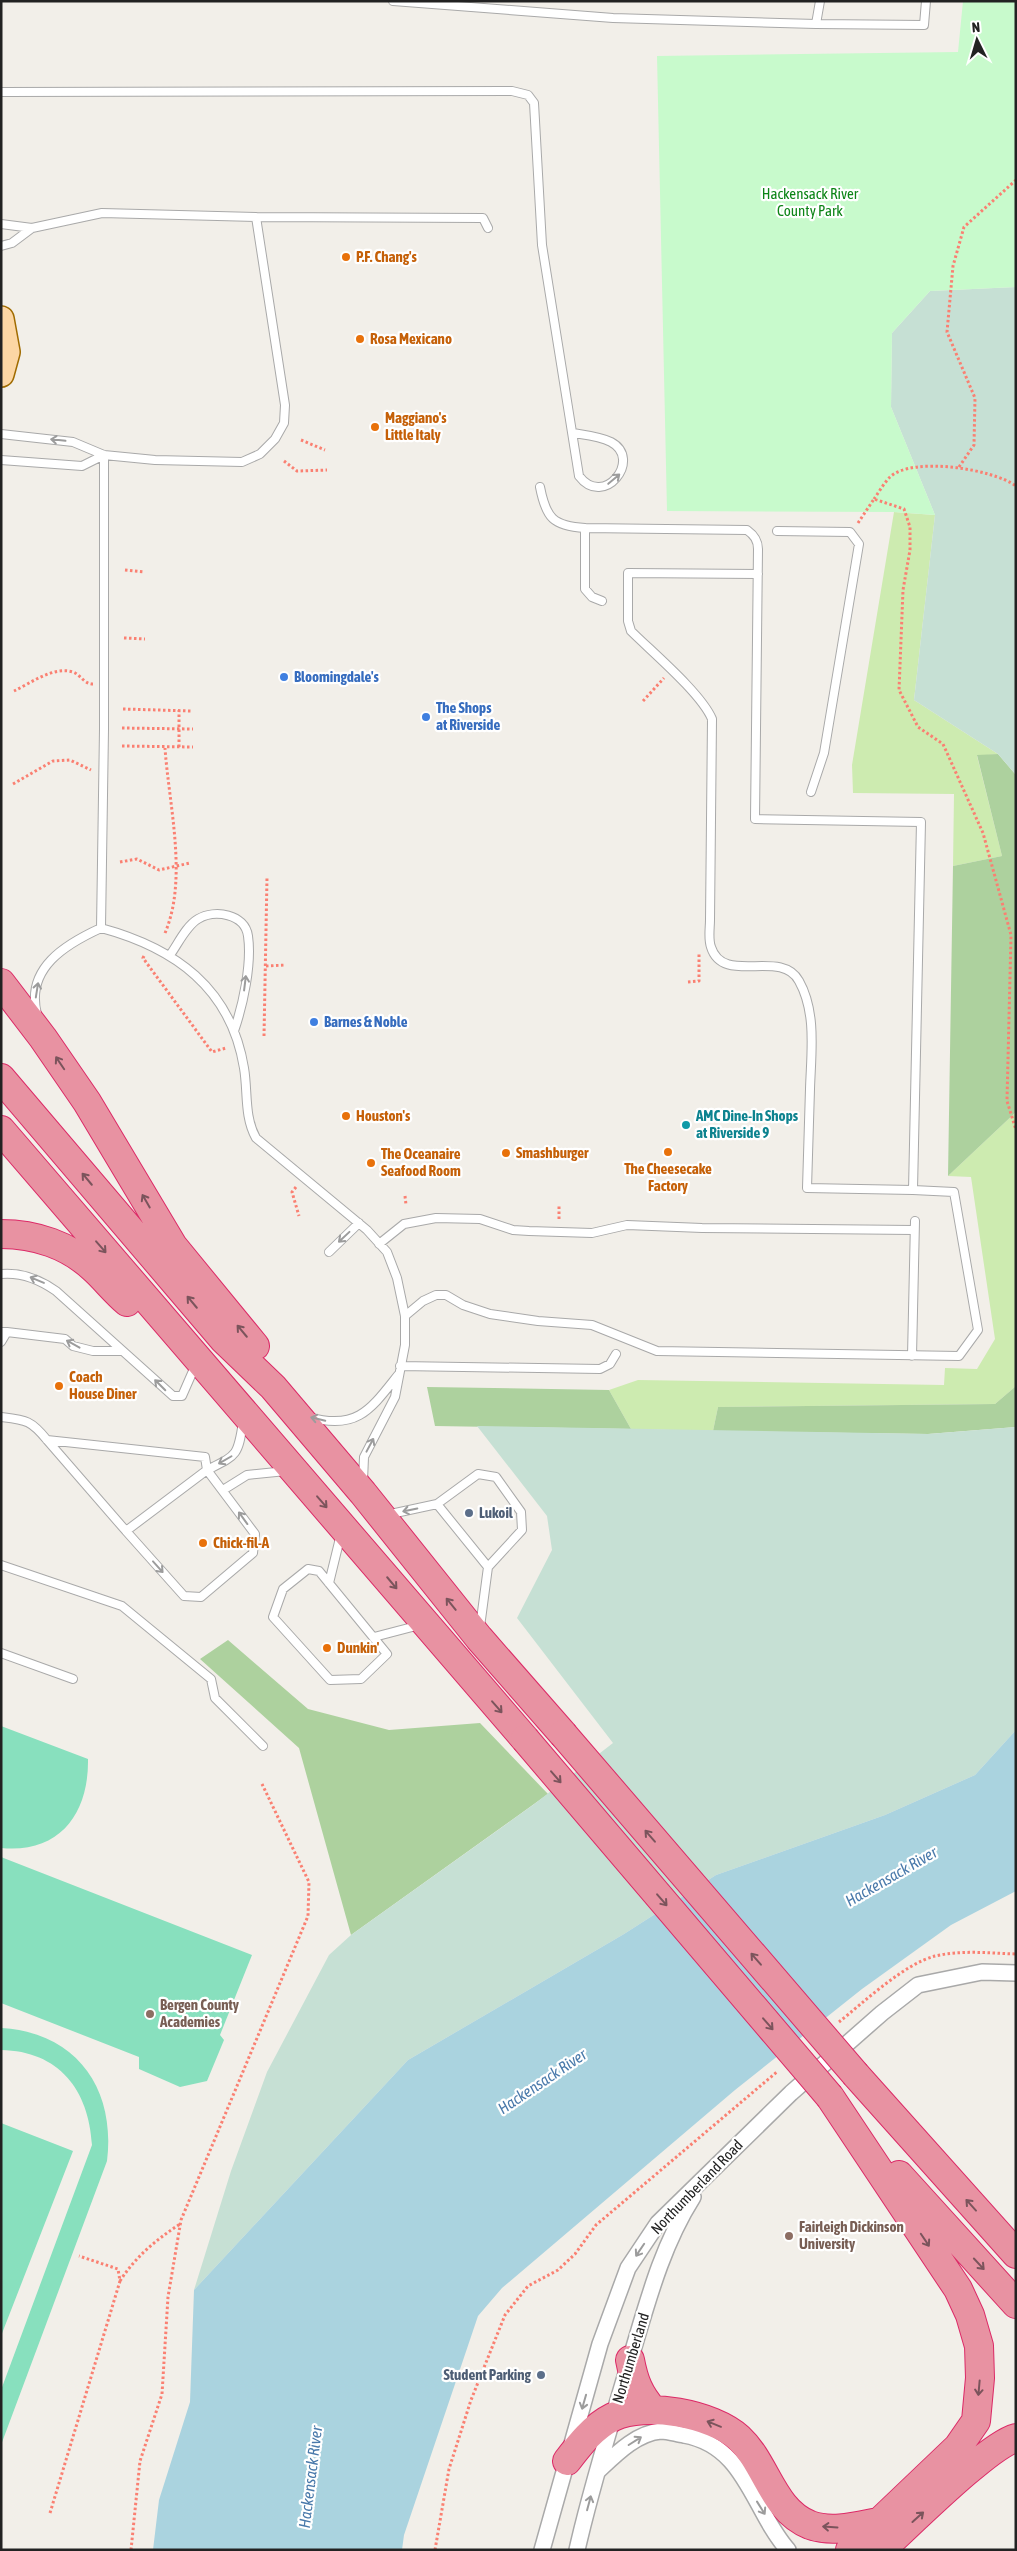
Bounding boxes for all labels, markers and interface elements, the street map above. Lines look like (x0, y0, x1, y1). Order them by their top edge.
north arrow (952, 15, 1002, 65)
text: N (971, 19, 981, 35)
park label: Hackensack River County Park (762, 185, 859, 219)
place label: P.F. Chang's (356, 248, 418, 265)
marker: P.F. Chang's (340, 251, 352, 263)
place label: Rosa Mexicano (370, 330, 452, 347)
marker: Rosa Mexicano (354, 333, 366, 345)
place label: Maggiano's Little Italy (385, 409, 447, 443)
marker: Maggiano's Little Italy (369, 421, 381, 433)
one-way arrow (50, 435, 66, 445)
one-way arrow (607, 474, 620, 485)
place label: Bloomingdale's (294, 668, 379, 685)
marker: Bloomingdale's (278, 671, 290, 683)
place label: The Shops at Riverside (436, 699, 500, 733)
marker: The Shops at Riverside (420, 711, 432, 723)
one-way arrow (240, 976, 250, 992)
one-way arrow (33, 983, 43, 999)
place label: Barnes & Noble (324, 1013, 408, 1030)
marker: Barnes & Noble (308, 1016, 320, 1028)
one-way arrow (55, 1056, 65, 1070)
place label: Houston's (356, 1107, 411, 1124)
place label: AMC Dine-In Shops at Riverside 9 (695, 1107, 799, 1141)
marker: Houston's (340, 1110, 352, 1122)
marker: AMC Dine-In Shops at Riverside 9 (680, 1119, 692, 1131)
place label: Smashburger (516, 1144, 589, 1161)
place label: The Oceanaire Seafood Room (381, 1145, 461, 1179)
marker: The Cheesecake Factory (662, 1146, 674, 1158)
marker: Smashburger (500, 1147, 512, 1159)
marker: The Oceanaire Seafood Room (365, 1157, 377, 1169)
place label: The Cheesecake Factory (624, 1160, 712, 1194)
one-way arrow (81, 1172, 93, 1185)
one-way arrow (140, 1194, 150, 1208)
one-way arrow (337, 1231, 350, 1243)
one-way arrow (96, 1240, 107, 1253)
one-way arrow (30, 1275, 45, 1284)
one-way arrow (187, 1296, 198, 1309)
one-way arrow (236, 1325, 248, 1338)
one-way arrow (67, 1338, 81, 1348)
place label: Coach House Diner (69, 1368, 137, 1402)
one-way arrow (153, 1379, 166, 1391)
marker: Coach House Diner (53, 1380, 65, 1392)
one-way arrow (310, 1414, 326, 1423)
one-way arrow (365, 1438, 375, 1453)
one-way arrow (218, 1456, 232, 1466)
one-way arrow (316, 1495, 327, 1508)
place label: Lukoil (479, 1504, 514, 1521)
one-way arrow (402, 1506, 418, 1515)
marker: Lukoil (463, 1507, 475, 1519)
one-way arrow (238, 1511, 248, 1525)
place label: Chick-fil-A (213, 1534, 270, 1551)
marker: Chick-fil-A (197, 1537, 209, 1549)
one-way arrow (153, 1561, 164, 1574)
one-way arrow (386, 1577, 397, 1590)
one-way arrow (446, 1598, 457, 1611)
place label: Dunkin' (337, 1639, 380, 1656)
marker: Dunkin' (321, 1642, 333, 1654)
one-way arrow (491, 1701, 503, 1714)
one-way arrow (551, 1770, 562, 1783)
one-way arrow (644, 1829, 656, 1842)
water label: Hackensack River (842, 1842, 941, 1909)
one-way arrow (656, 1893, 667, 1906)
one-way arrow (751, 1953, 762, 1966)
place label: Bergen County Academies (159, 1996, 240, 2030)
marker: Bergen County Academies (144, 2008, 156, 2020)
one-way arrow (762, 2017, 773, 2030)
water label: Hackensack River (494, 2044, 591, 2117)
street label: Northumberland Road (647, 2136, 746, 2237)
one-way arrow (965, 2199, 977, 2212)
place label: Fairleigh Dickinson University (799, 2218, 904, 2252)
marker: Fairleigh Dickinson University (783, 2230, 795, 2242)
one-way arrow (920, 2232, 930, 2246)
one-way arrow (635, 2243, 645, 2257)
one-way arrow (973, 2258, 985, 2270)
street label: Northumberland (609, 2311, 652, 2405)
place label: Student Parking (443, 2366, 532, 2383)
marker: Student Parking (535, 2369, 547, 2381)
one-way arrow (974, 2380, 984, 2396)
one-way arrow (578, 2393, 588, 2409)
one-way arrow (707, 2419, 722, 2428)
water label: Hackensack River (295, 2424, 325, 2529)
one-way arrow (628, 2435, 642, 2445)
one-way arrow (585, 2495, 595, 2511)
one-way arrow (756, 2501, 766, 2515)
one-way arrow (911, 2511, 924, 2523)
one-way arrow (822, 2523, 838, 2532)

